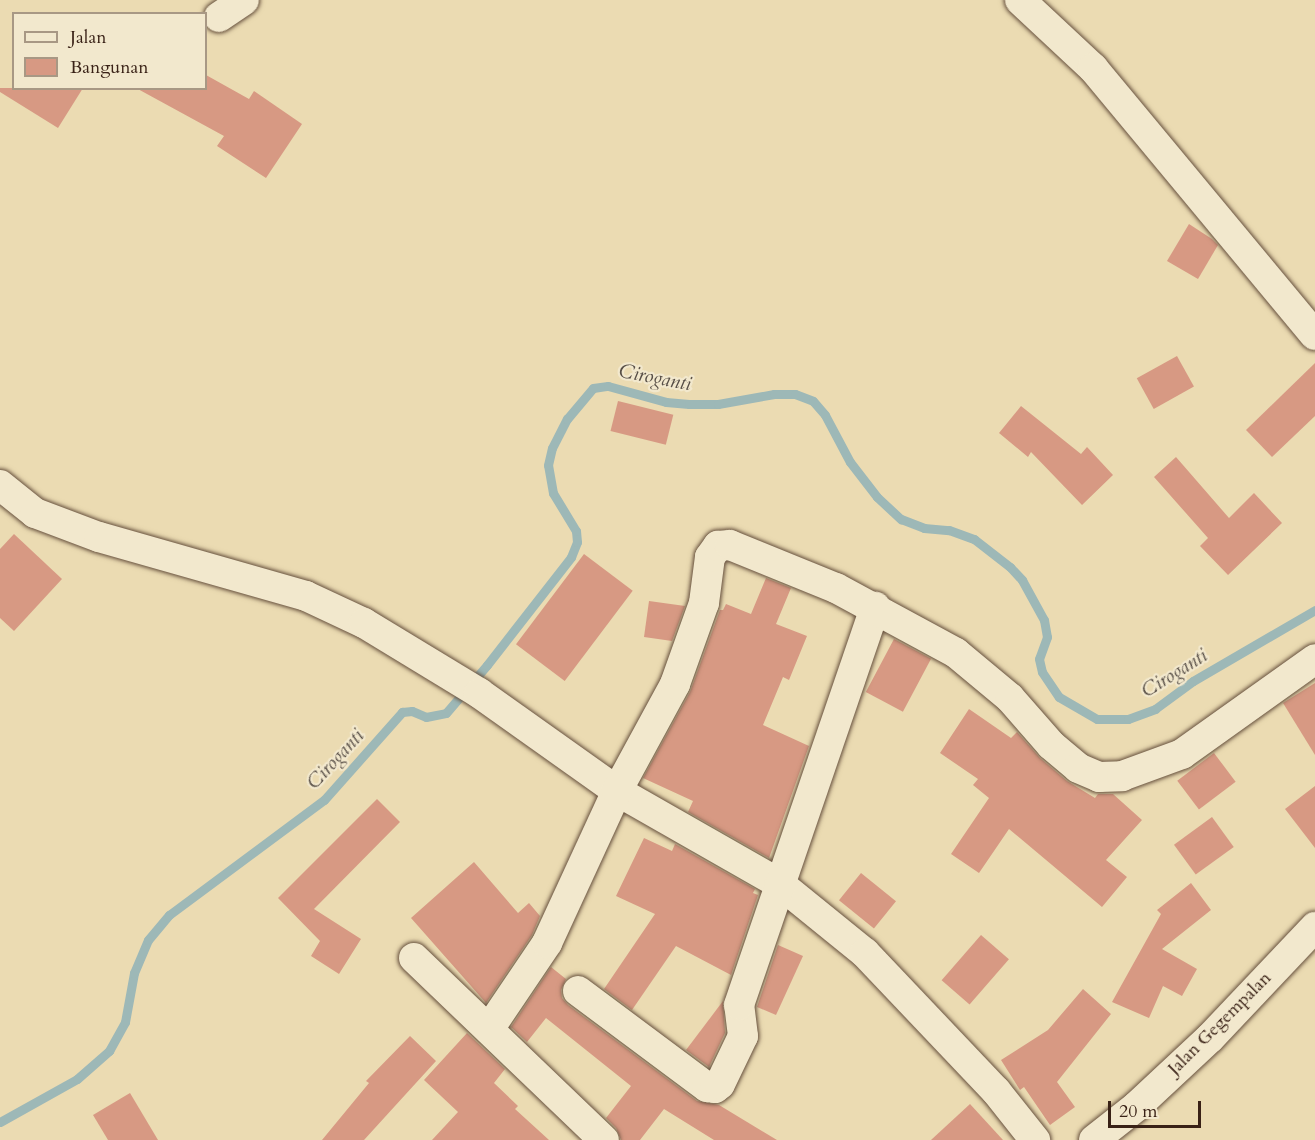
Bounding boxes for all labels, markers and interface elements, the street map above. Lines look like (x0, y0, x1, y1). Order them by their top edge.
legend (12, 12, 207, 90)
text: Jalan (70, 25, 106, 50)
text: Bangunan (70, 55, 148, 80)
water label: Ciroganti (617, 358, 693, 396)
water label: Ciroganti (1137, 643, 1211, 703)
water label: Ciroganti (301, 724, 369, 794)
street label: Jalan Gegempalan (1164, 968, 1276, 1080)
scale bar (1111, 1089, 1204, 1127)
text: 20 m (1119, 1099, 1158, 1124)

